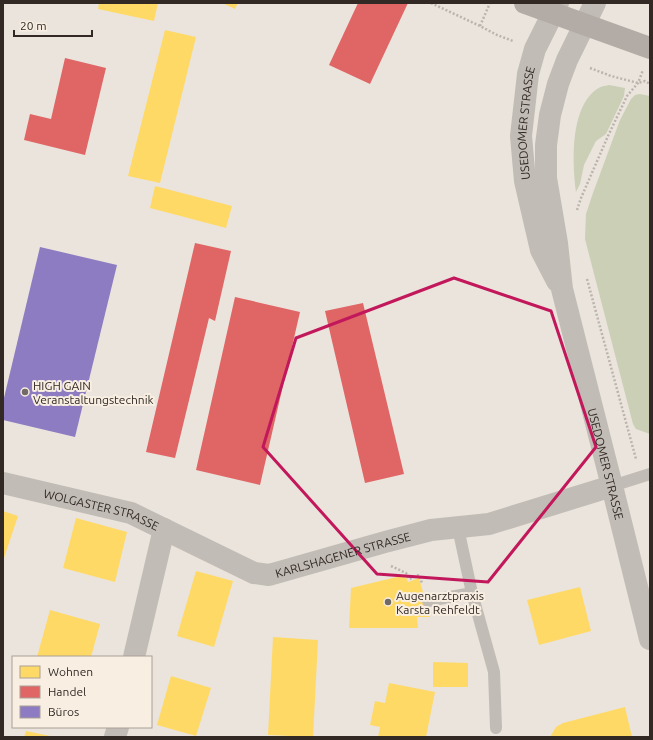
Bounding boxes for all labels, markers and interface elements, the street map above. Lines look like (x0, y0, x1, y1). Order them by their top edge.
scale bar (14, 12, 92, 38)
text: 20 m (20, 19, 47, 32)
street label: USEDOMER STRASSE (514, 64, 536, 181)
place label: HIGH GAIN Veranstaltungstechnik (33, 379, 154, 406)
marker: HIGH GAIN Veranstaltungstechnik (20, 387, 30, 397)
street label: USEDOMER STRASSE (586, 407, 627, 521)
street label: WOLGASTER STRASSE (42, 486, 162, 532)
street label: KARLSHAGENER STRASSE (273, 529, 412, 579)
place label: Augenarztpraxis Karsta Rehfeldt (396, 589, 484, 616)
marker: Augenarztpraxis Karsta Rehfeldt (383, 597, 393, 607)
legend (12, 656, 152, 728)
text: Wohnen (48, 665, 93, 678)
text: Handel (48, 685, 86, 698)
text: Büros (48, 705, 79, 718)

